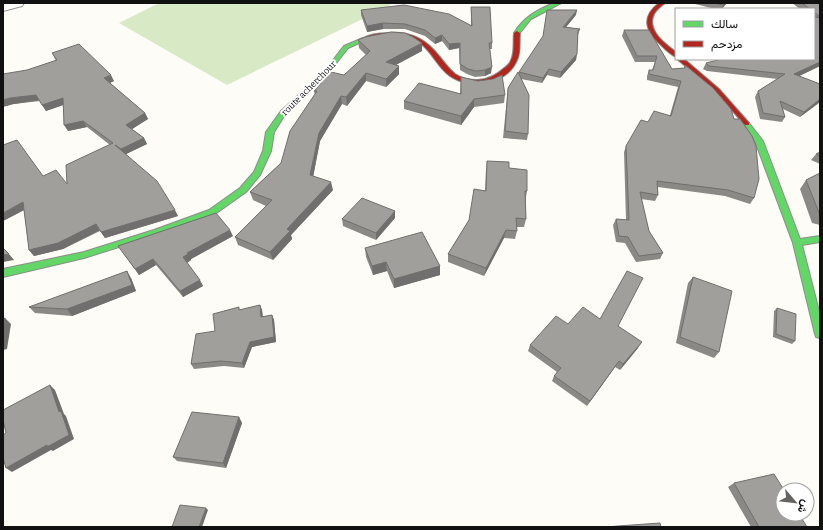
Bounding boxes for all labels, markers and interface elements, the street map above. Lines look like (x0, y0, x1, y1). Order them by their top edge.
legend (675, 8, 815, 60)
text: سالك (711, 17, 738, 31)
text: مزدحم (711, 37, 742, 52)
street label: route acherchour (280, 59, 338, 117)
north arrow (775, 482, 815, 522)
text: ش (795, 498, 812, 515)

